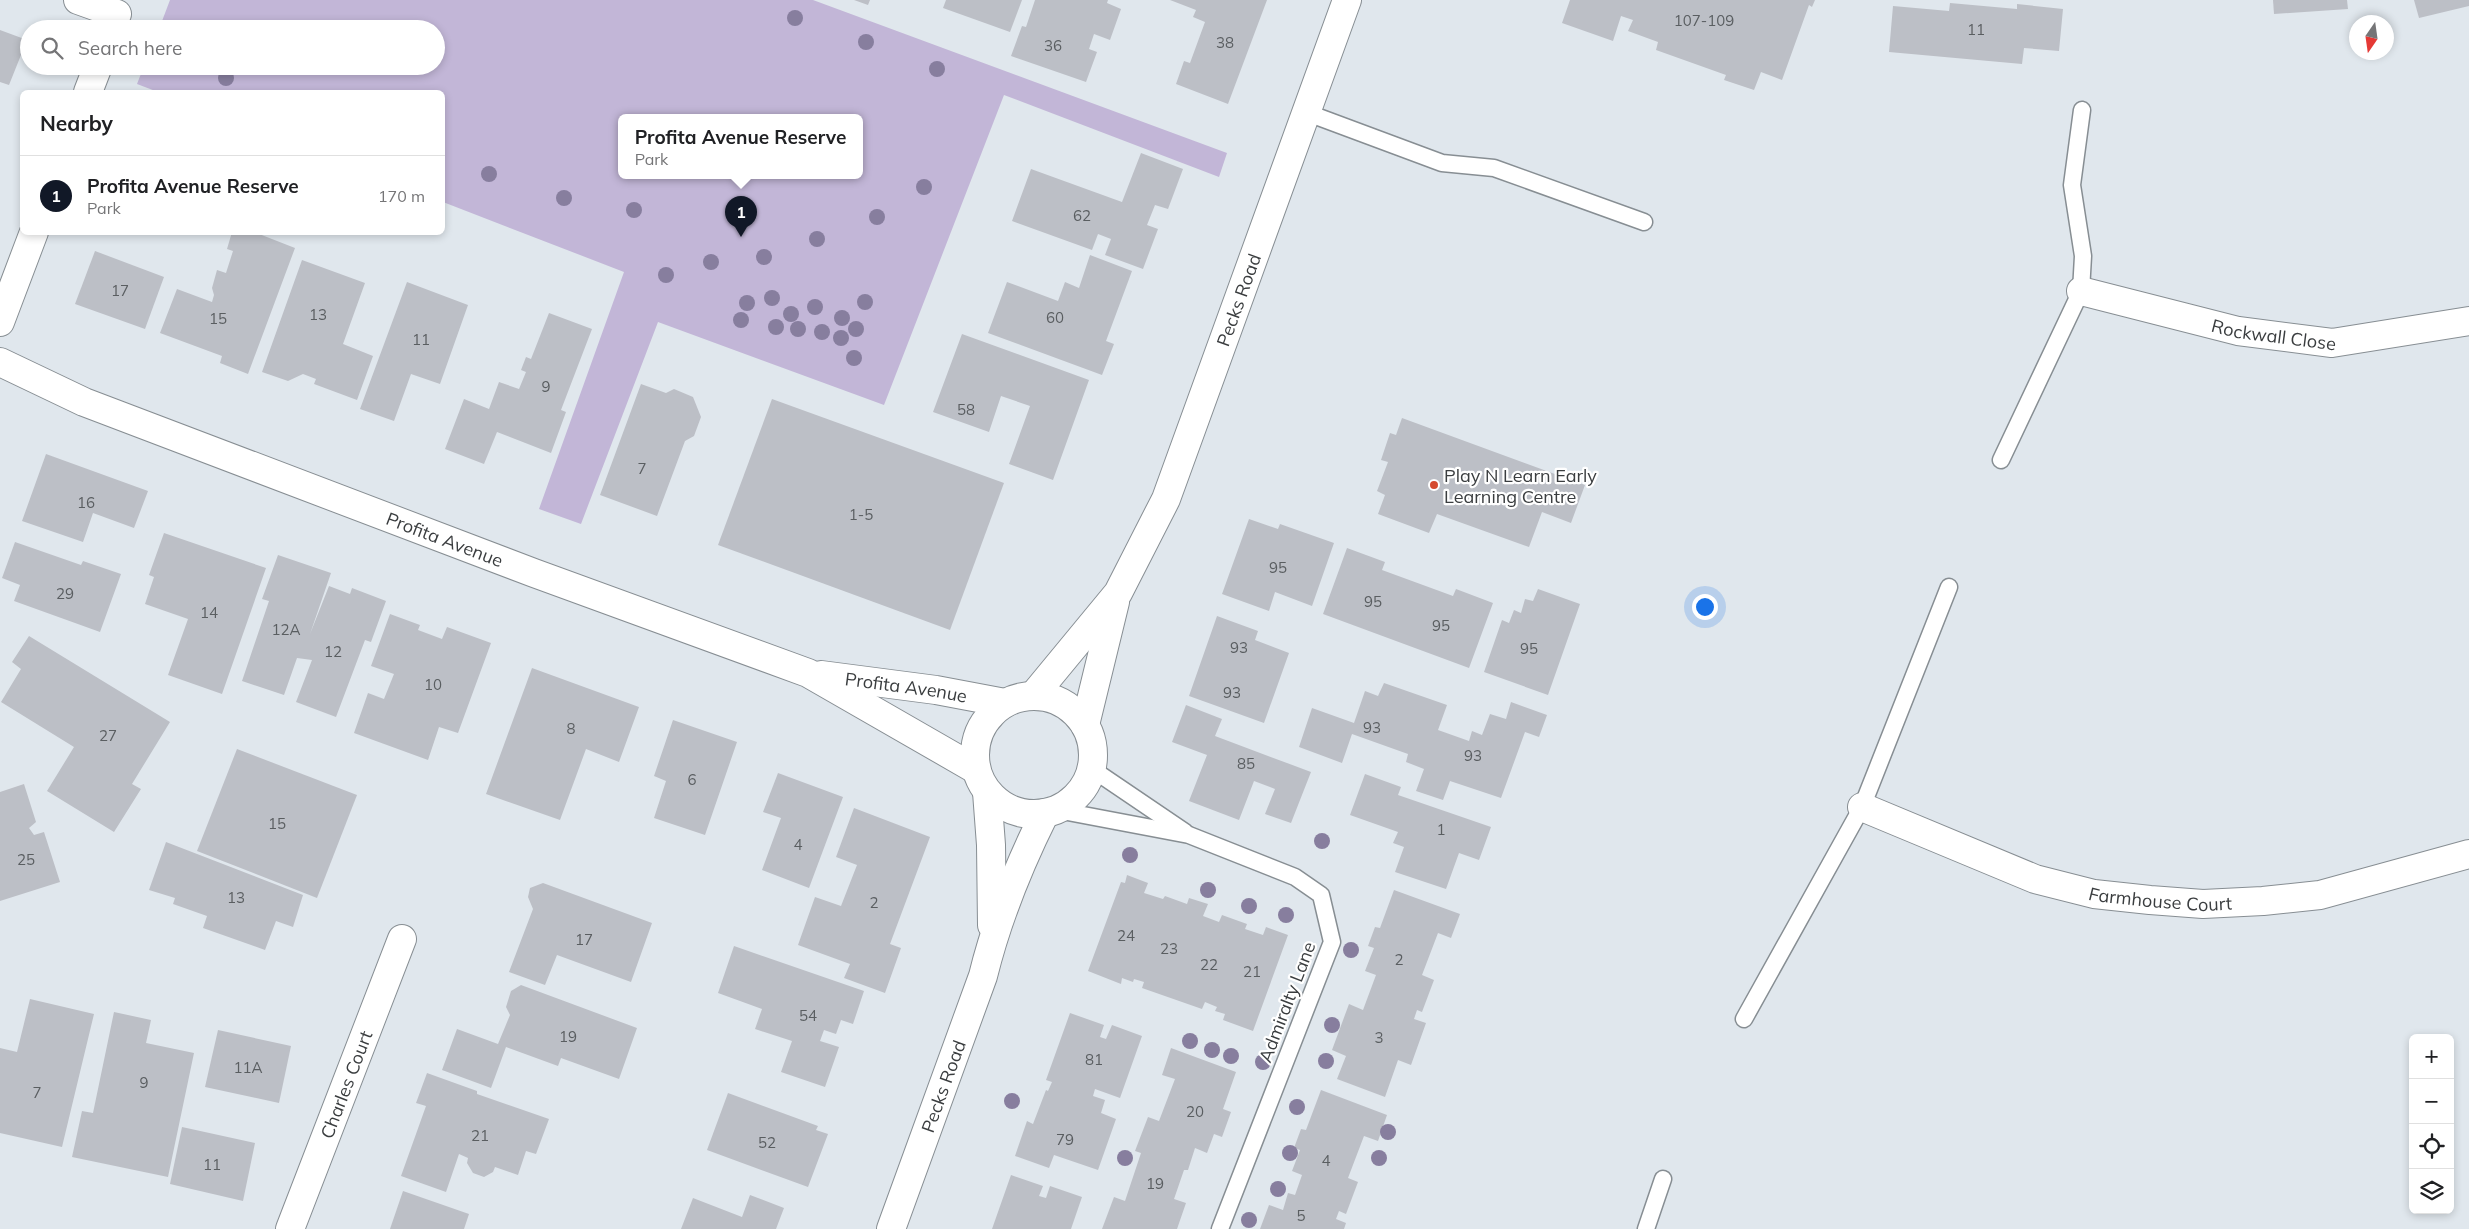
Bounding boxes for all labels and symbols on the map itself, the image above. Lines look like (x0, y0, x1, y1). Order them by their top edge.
house number: 107-109 (1674, 11, 1734, 30)
north arrow (2349, 15, 2394, 60)
house number: 11 (1967, 20, 1985, 39)
house number: 38 (1216, 33, 1234, 52)
house number: 36 (1044, 36, 1062, 55)
pin: 1 (725, 196, 757, 237)
house number: 62 (1073, 206, 1091, 225)
street label: Pecks Road (1211, 250, 1266, 349)
house number: 17 (111, 281, 129, 300)
house number: 13 (309, 305, 327, 324)
house number: 60 (1046, 308, 1064, 327)
house number: 15 (209, 309, 227, 328)
street label: Rockwall Close (2209, 313, 2337, 355)
house number: 11 (412, 330, 430, 349)
house number: 9 (541, 377, 551, 396)
house number: 58 (957, 400, 975, 419)
house number: 7 (637, 459, 647, 478)
place label: Play N Learn Early Learning Centre (1444, 464, 1597, 508)
marker: Play N Learn Early Learning Centre (1428, 479, 1440, 491)
house number: 16 (77, 493, 95, 512)
house number: 1-5 (849, 505, 873, 524)
street label: Profita Avenue (383, 506, 506, 572)
house number: 95 (1269, 558, 1287, 577)
house number: 29 (56, 584, 74, 603)
house number: 95 (1364, 592, 1382, 611)
your location (1692, 594, 1718, 620)
house number: 14 (200, 603, 218, 622)
house number: 95 (1432, 616, 1450, 635)
house number: 12A (271, 620, 301, 639)
house number: 93 (1230, 638, 1248, 657)
house number: 95 (1520, 639, 1538, 658)
house number: 12 (324, 642, 342, 661)
street label: Profita Avenue (844, 667, 969, 707)
house number: 10 (424, 675, 442, 694)
house number: 93 (1223, 683, 1241, 702)
house number: 93 (1363, 718, 1381, 737)
house number: 8 (566, 719, 576, 738)
house number: 27 (99, 726, 117, 745)
house number: 93 (1464, 746, 1482, 765)
house number: 85 (1237, 754, 1255, 773)
house number: 6 (687, 770, 697, 789)
house number: 15 (268, 814, 286, 833)
house number: 1 (1436, 820, 1446, 839)
house number: 4 (793, 835, 803, 854)
house number: 25 (17, 850, 35, 869)
street label: Farmhouse Court (2086, 882, 2232, 916)
house number: 13 (227, 888, 245, 907)
house number: 2 (869, 893, 879, 912)
house number: 24 (1117, 926, 1135, 945)
house number: 17 (575, 930, 593, 949)
house number: 23 (1160, 939, 1178, 958)
street label: Admiralty Lane (1253, 939, 1321, 1065)
house number: 2 (1394, 950, 1404, 969)
house number: 22 (1200, 955, 1218, 974)
house number: 21 (1243, 962, 1261, 981)
house number: 54 (799, 1006, 817, 1025)
street label: Charles Court (315, 1027, 377, 1142)
house number: 19 (559, 1027, 577, 1046)
house number: 3 (1374, 1028, 1384, 1047)
street label: Pecks Road (916, 1037, 970, 1136)
house number: 81 (1085, 1050, 1103, 1069)
house number: 11A (233, 1058, 263, 1077)
house number: 9 (139, 1073, 149, 1092)
house number: 7 (32, 1083, 42, 1102)
house number: 20 (1186, 1102, 1204, 1121)
house number: 21 (471, 1126, 489, 1145)
house number: 79 (1056, 1130, 1074, 1149)
house number: 52 (758, 1133, 776, 1152)
house number: 4 (1321, 1151, 1331, 1170)
house number: 11 (203, 1155, 221, 1174)
house number: 19 (1146, 1174, 1164, 1193)
house number: 5 (1296, 1206, 1306, 1225)

